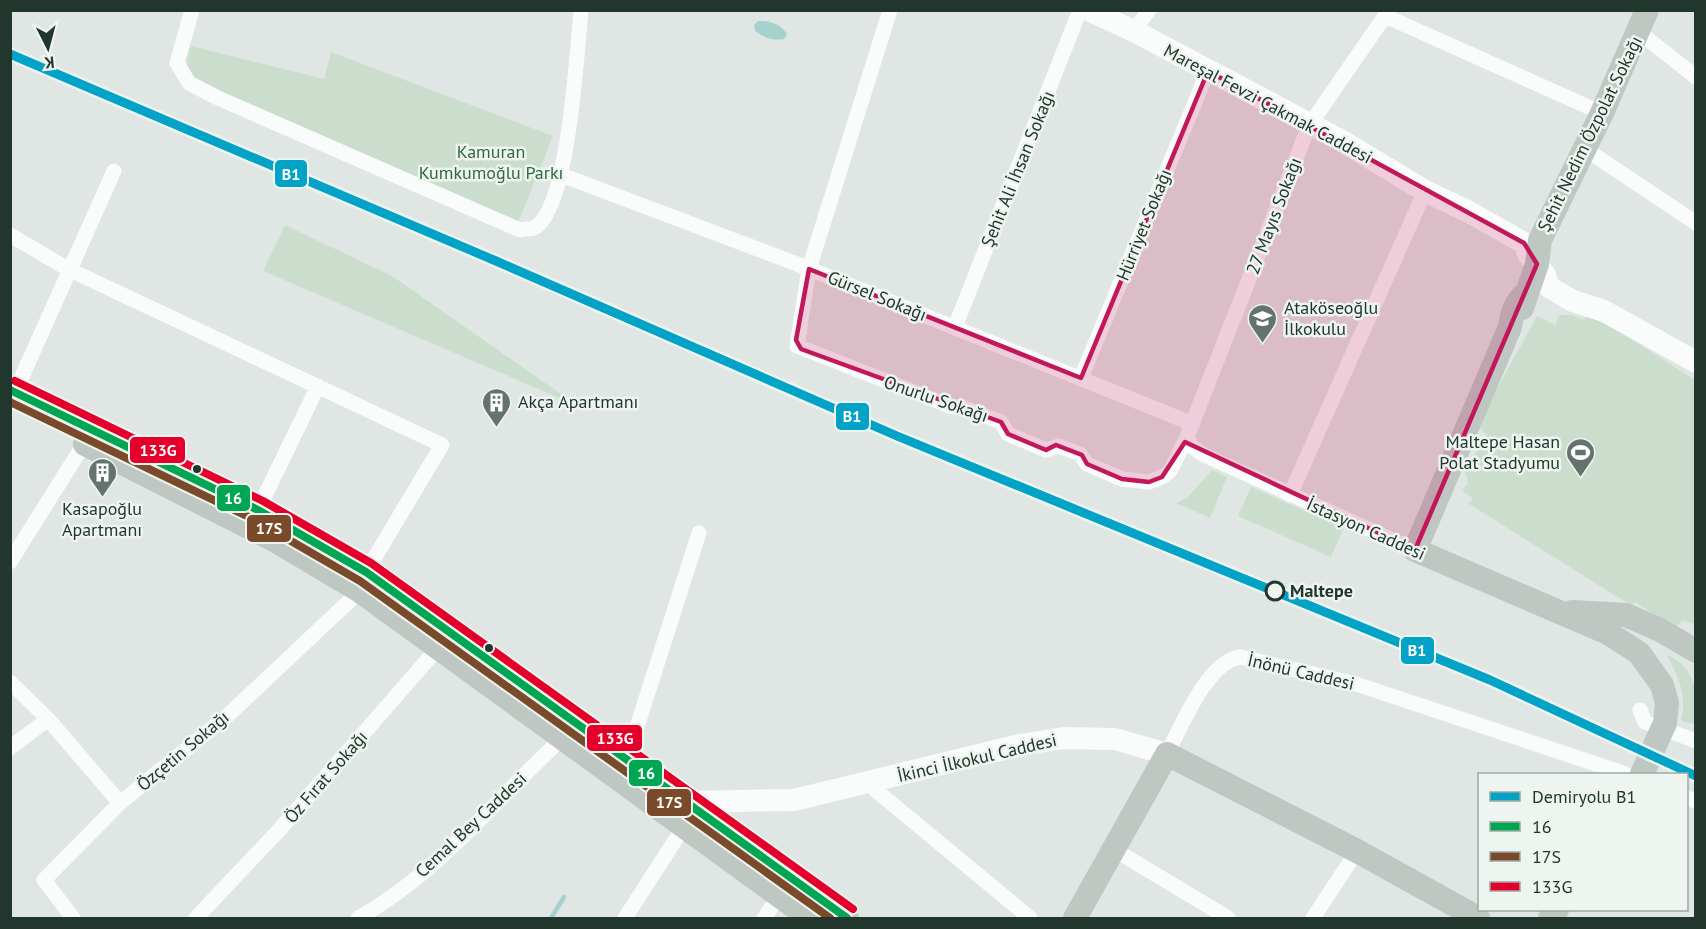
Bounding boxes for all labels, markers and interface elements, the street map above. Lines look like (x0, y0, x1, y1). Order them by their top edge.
north arrow (18, 18, 78, 78)
street label: Şehit Nedim Özpolat Sokağı (1532, 32, 1647, 236)
street label: Mareşal Fevzi Çakmak Caddesi (1160, 39, 1376, 168)
text: K (44, 52, 56, 73)
street label: Şehit Ali İhsan Sokağı (976, 87, 1059, 250)
park label: Kamuran Kumkumoğlu Parkı (419, 140, 563, 184)
street label: 27 Mayıs Sokağı (1241, 154, 1306, 278)
line badge: B1 (274, 159, 308, 188)
text: B1 (282, 164, 300, 184)
street label: Hürriyet Sokağı (1111, 166, 1176, 284)
street label: Gürsel Sokağı (824, 265, 930, 326)
place label: Ataköseoğlu İlkokulu (1284, 296, 1378, 340)
school or university icon: Ataköseoğlu İlkokulu (1247, 302, 1279, 344)
street label: Onurlu Sokağı (881, 370, 991, 427)
building icon: Akça Apartmanı (481, 386, 513, 428)
place label: Akça Apartmanı (518, 390, 638, 413)
line badge: B1 (835, 402, 870, 431)
text: B1 (843, 406, 861, 426)
place label: Maltepe Hasan Polat Stadyumu (1439, 430, 1560, 474)
line badge: 133G (129, 436, 186, 464)
sports icon: Maltepe Hasan Polat Stadyumu (1565, 436, 1597, 478)
text: 133G (140, 440, 177, 460)
building icon: Kasapoğlu Apartmanı (86, 456, 118, 498)
unlabelled marker (191, 463, 203, 475)
line badge: 16 (216, 484, 251, 512)
text: 16 (224, 488, 242, 508)
street label: İstasyon Caddesi (1303, 492, 1429, 565)
place label: Kasapoğlu Apartmanı (62, 497, 142, 541)
line badge: 17S (246, 514, 292, 543)
text: 17S (256, 518, 282, 538)
place label: Maltepe (1290, 579, 1353, 602)
marker: Maltepe (1265, 581, 1285, 601)
line badge: B1 (1400, 636, 1435, 665)
text: B1 (1408, 640, 1426, 660)
unlabelled marker (483, 642, 495, 654)
street label: İnönü Caddesi (1245, 648, 1357, 695)
street label: Özçetin Sokağı (132, 705, 233, 796)
line badge: 133G (586, 724, 643, 752)
street label: Öz Fırat Sokağı (279, 726, 372, 828)
text: 133G (597, 728, 634, 748)
street label: İkinci İlkokul Caddesi (895, 728, 1059, 787)
line badge: 16 (628, 759, 663, 787)
text: 16 (637, 763, 655, 783)
street label: Cemal Bey Caddesi (410, 767, 531, 882)
legend (1478, 773, 1688, 911)
text: Demiryolu B1 (1532, 785, 1636, 808)
line badge: 17S (646, 788, 692, 817)
text: 17S (656, 792, 682, 812)
text: 16 (1532, 815, 1552, 838)
text: 17S (1532, 845, 1561, 868)
text: 133G (1532, 875, 1572, 898)

